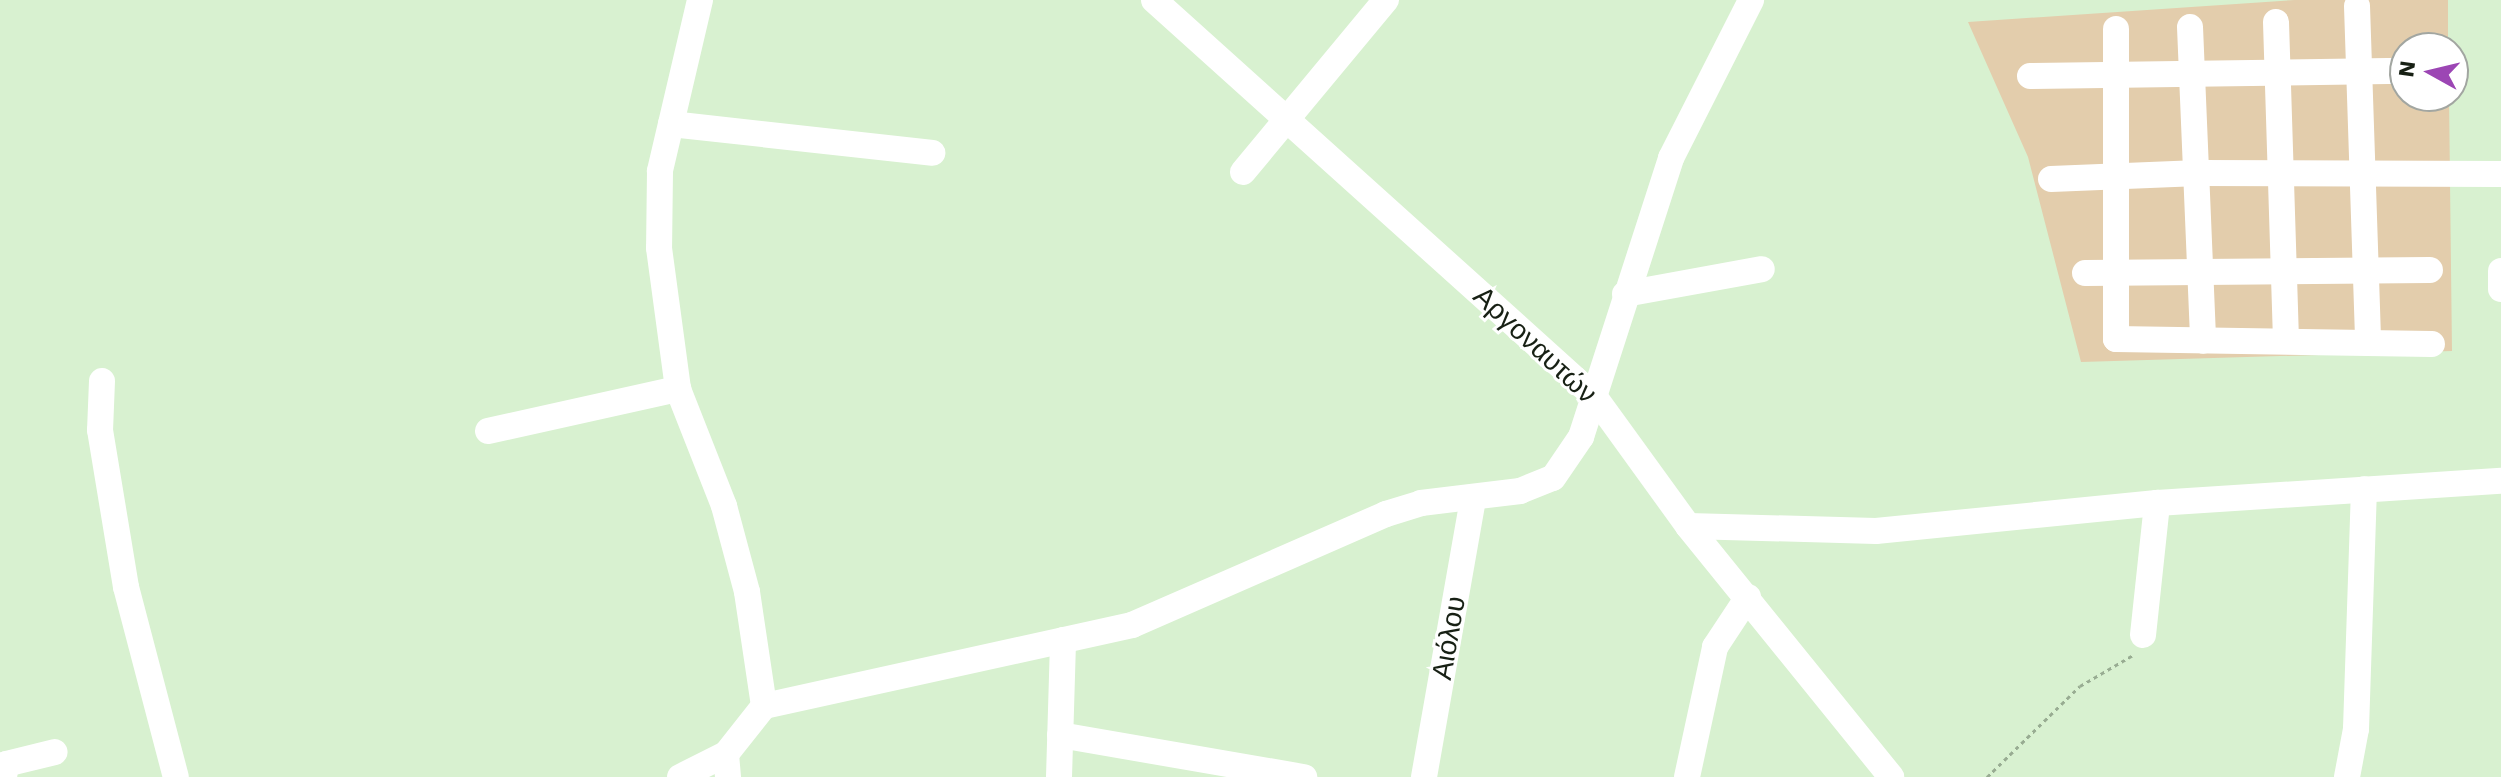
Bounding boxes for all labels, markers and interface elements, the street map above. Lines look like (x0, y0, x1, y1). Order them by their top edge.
north arrow (2389, 32, 2469, 112)
text: N (2393, 59, 2420, 79)
street label: Αργοναυτών (1466, 279, 1604, 411)
street label: Αιόλου (1425, 594, 1473, 682)

